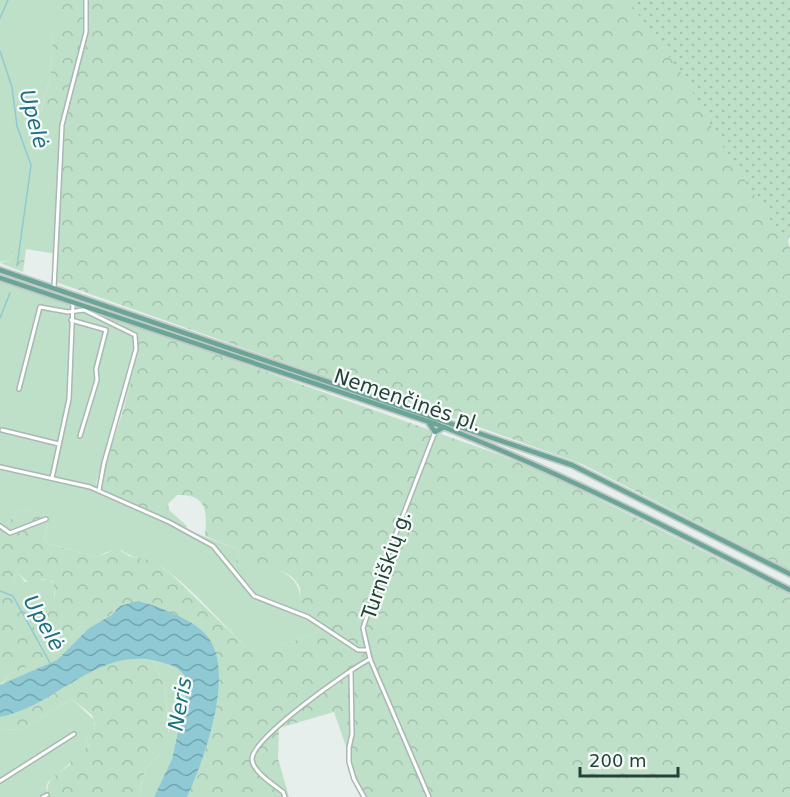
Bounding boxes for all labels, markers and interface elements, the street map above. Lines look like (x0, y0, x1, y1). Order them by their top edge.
water label: Upelė (15, 87, 53, 151)
street label: Nemenčinės pl. (331, 363, 485, 437)
street label: Turniškių g. (356, 507, 416, 624)
water label: Upelė (19, 591, 69, 655)
water label: Neris (163, 675, 197, 733)
scale bar (580, 740, 678, 778)
text: 200 m (589, 750, 647, 771)

